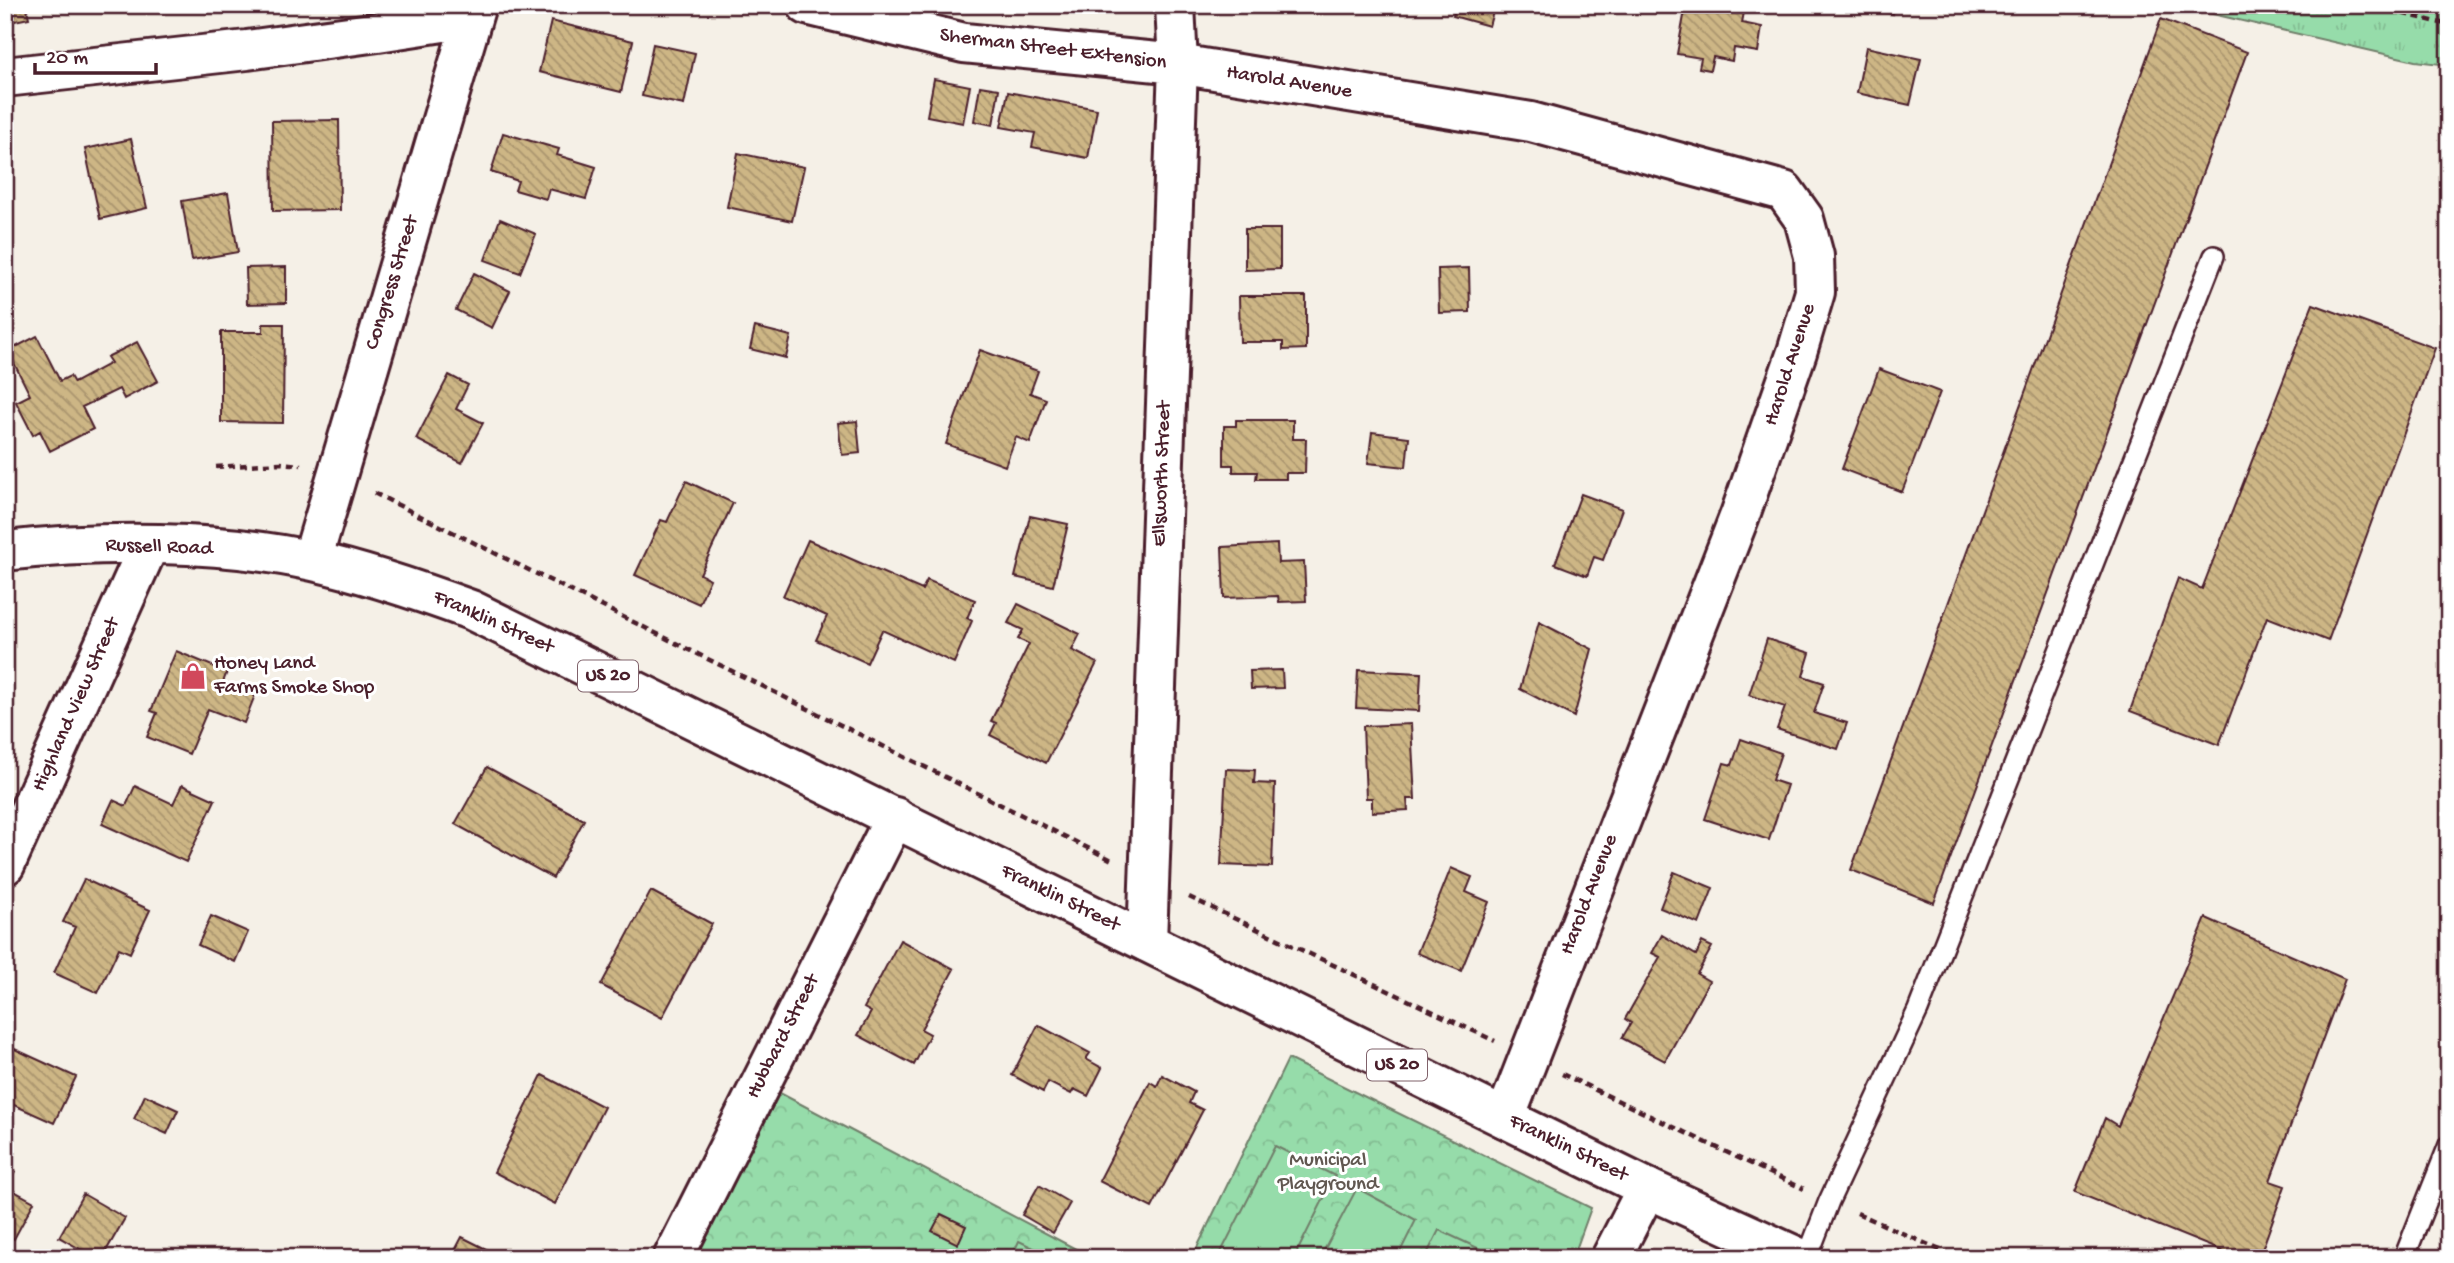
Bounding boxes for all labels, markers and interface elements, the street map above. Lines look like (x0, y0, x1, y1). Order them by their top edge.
street label: Sherman Street Extension (938, 24, 1168, 76)
scale bar (35, 32, 156, 76)
text: 20 m (46, 47, 88, 72)
street label: Harold Avenue (1224, 61, 1355, 105)
street label: Congress Street (361, 211, 426, 353)
street label: Harold Avenue (1759, 300, 1823, 429)
street label: Ellsworth Street (1148, 398, 1178, 547)
street label: Russell Road (105, 534, 215, 562)
street label: Franklin Street (428, 585, 559, 662)
street label: Highland View Street (27, 612, 128, 796)
place label: Honey Land Farms Smoke Shop (213, 652, 375, 701)
road number: US 20 (578, 660, 638, 692)
shop icon: Honey Land Farms Smoke Shop (178, 661, 208, 691)
street label: Harold Avenue (1556, 830, 1625, 959)
street label: Franklin Street (996, 859, 1126, 940)
street label: Hubbard Street (742, 968, 827, 1103)
road number: US 20 (1367, 1050, 1427, 1080)
street label: Franklin Street (1504, 1109, 1634, 1190)
park label: Municipal Playground (1277, 1149, 1380, 1198)

